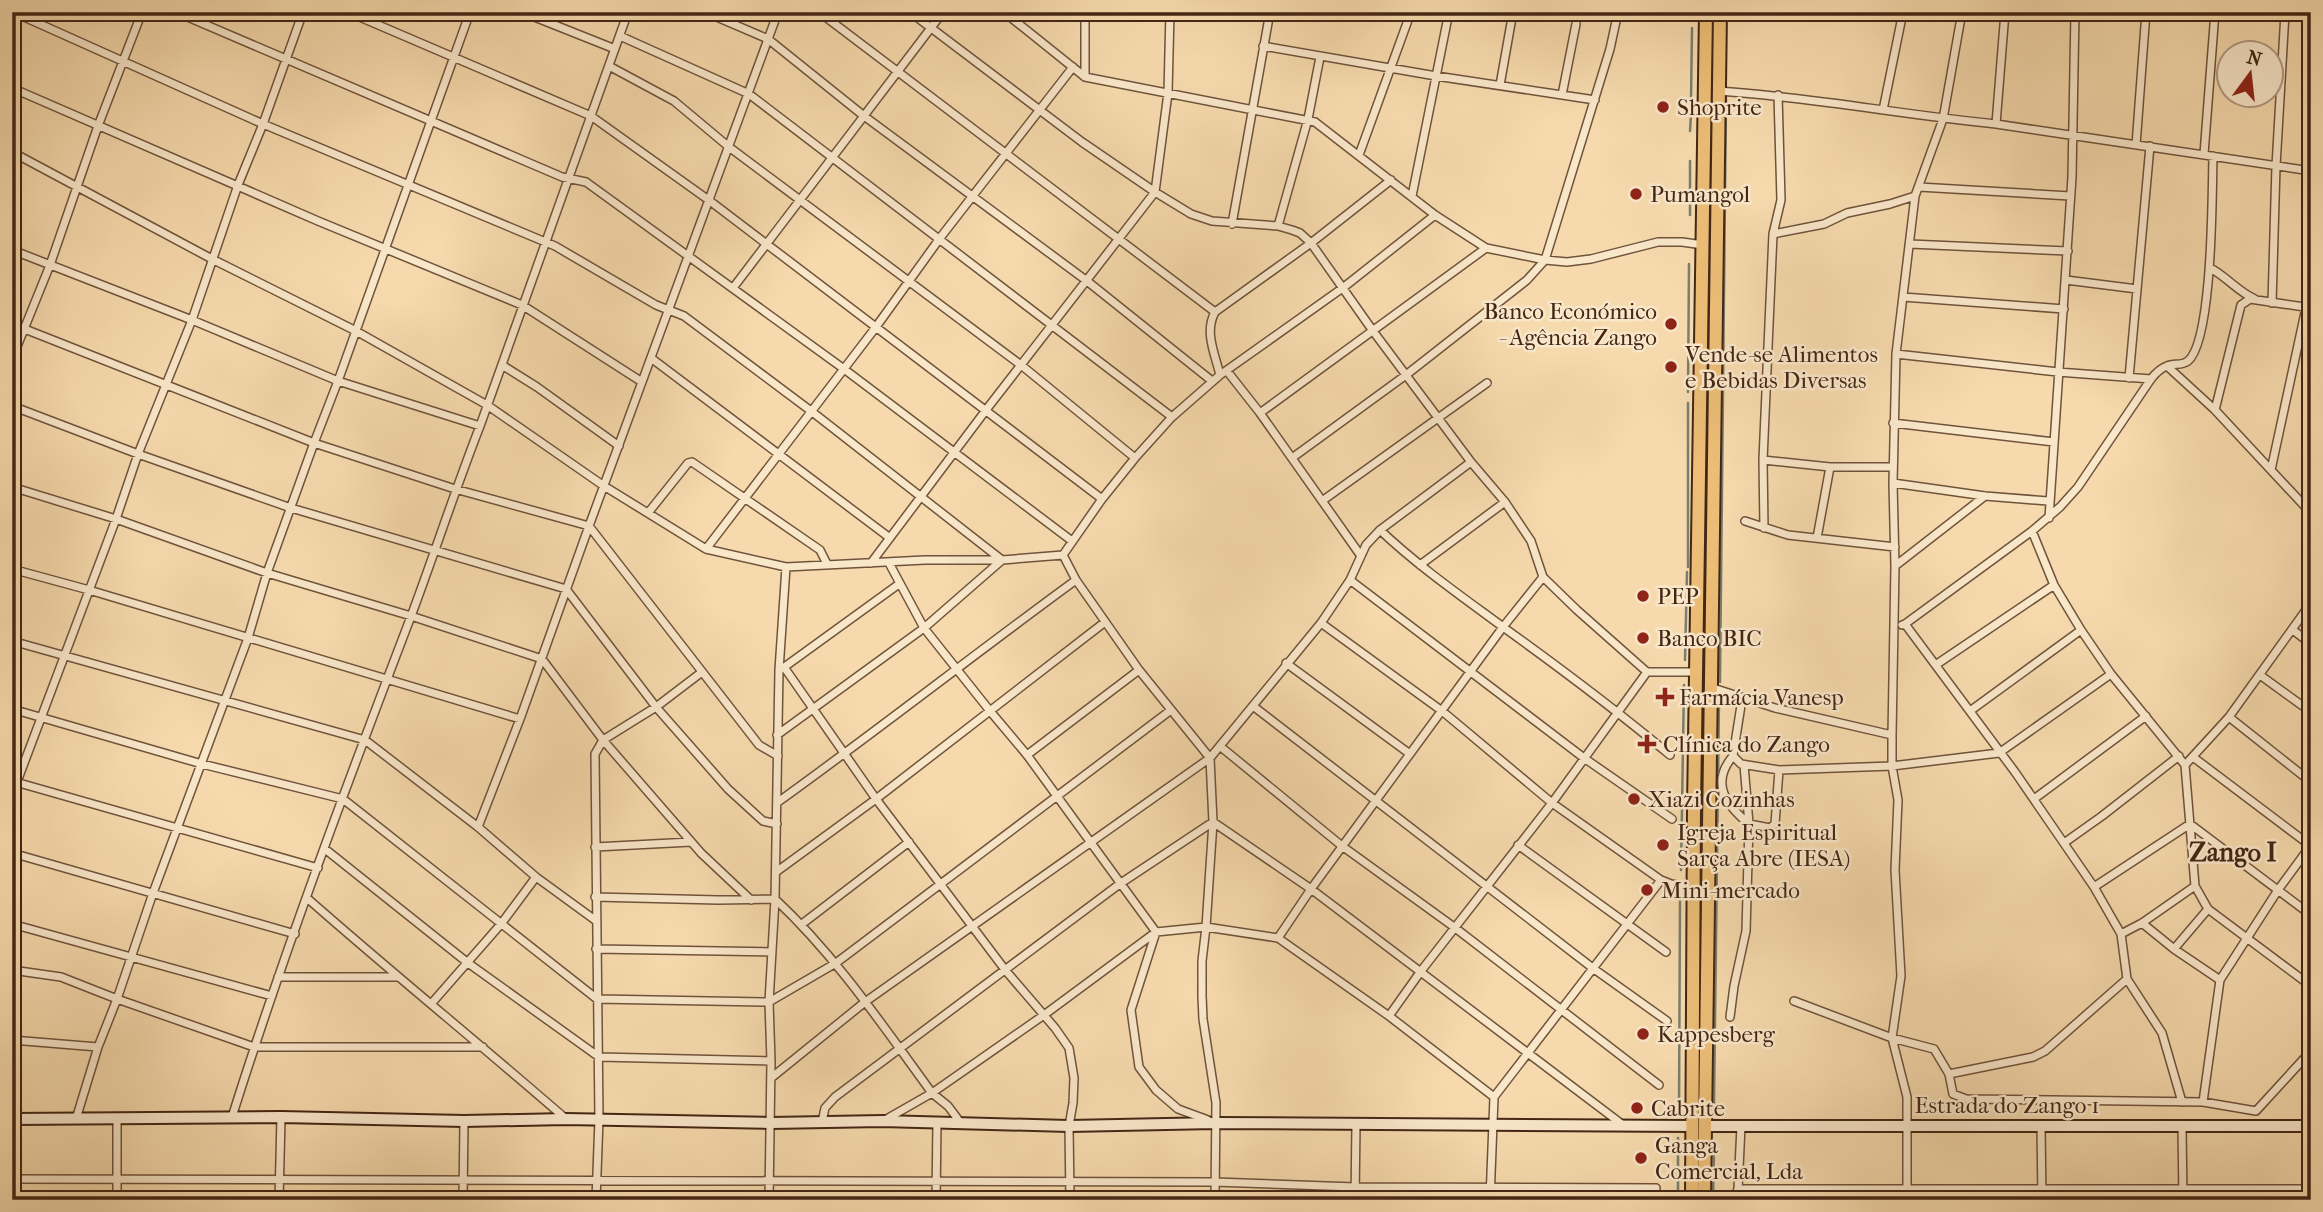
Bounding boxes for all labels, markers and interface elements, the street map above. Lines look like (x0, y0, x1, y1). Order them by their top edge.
north arrow (2214, 38, 2284, 108)
text: N (2244, 46, 2265, 71)
place label: Shoprite (1677, 94, 1762, 121)
marker: Shoprite (1655, 99, 1671, 115)
place label: Pumangol (1650, 181, 1751, 208)
marker: Pumangol (1628, 186, 1644, 202)
place label: Banco Económico - Agência Zango (1483, 298, 1657, 351)
marker: Banco Económico - Agência Zango (1663, 316, 1679, 332)
place label: Vende-se Alimentos e Bebidas Diversas (1684, 341, 1878, 394)
marker: Vende-se Alimentos e Bebidas Diversas (1663, 359, 1679, 375)
place label: PEP (1657, 583, 1699, 610)
marker: PEP (1635, 588, 1651, 604)
place label: Banco BIC (1657, 625, 1762, 652)
marker: Banco BIC (1635, 630, 1651, 646)
place label: Farmácia Vanesp (1679, 684, 1844, 711)
marker: Farmácia Vanesp (1657, 689, 1673, 705)
place label: Clínica do Zango (1663, 731, 1830, 758)
marker: Clínica do Zango (1637, 734, 1657, 754)
place label: Xiazi Cozinhas (1648, 786, 1795, 813)
marker: Xiazi Cozinhas (1626, 791, 1642, 807)
place label: Igreja Espiritual Sarça Abre (IESA) (1677, 819, 1850, 872)
marker: Igreja Espiritual Sarça Abre (IESA) (1655, 837, 1671, 853)
district label: Zango I (2189, 837, 2277, 868)
place label: Mini-mercado (1661, 877, 1800, 904)
marker: Mini-mercado (1639, 882, 1655, 898)
place label: Kappesberg (1657, 1021, 1776, 1048)
marker: Kappesberg (1635, 1026, 1651, 1042)
street label: Estrada do Zango 1 (1915, 1092, 2099, 1119)
place label: Cabrite (1651, 1095, 1725, 1122)
marker: Cabrite (1629, 1100, 1645, 1116)
place label: Ganga Comercial, Lda (1655, 1132, 1803, 1185)
marker: Ganga Comercial, Lda (1633, 1150, 1649, 1166)

